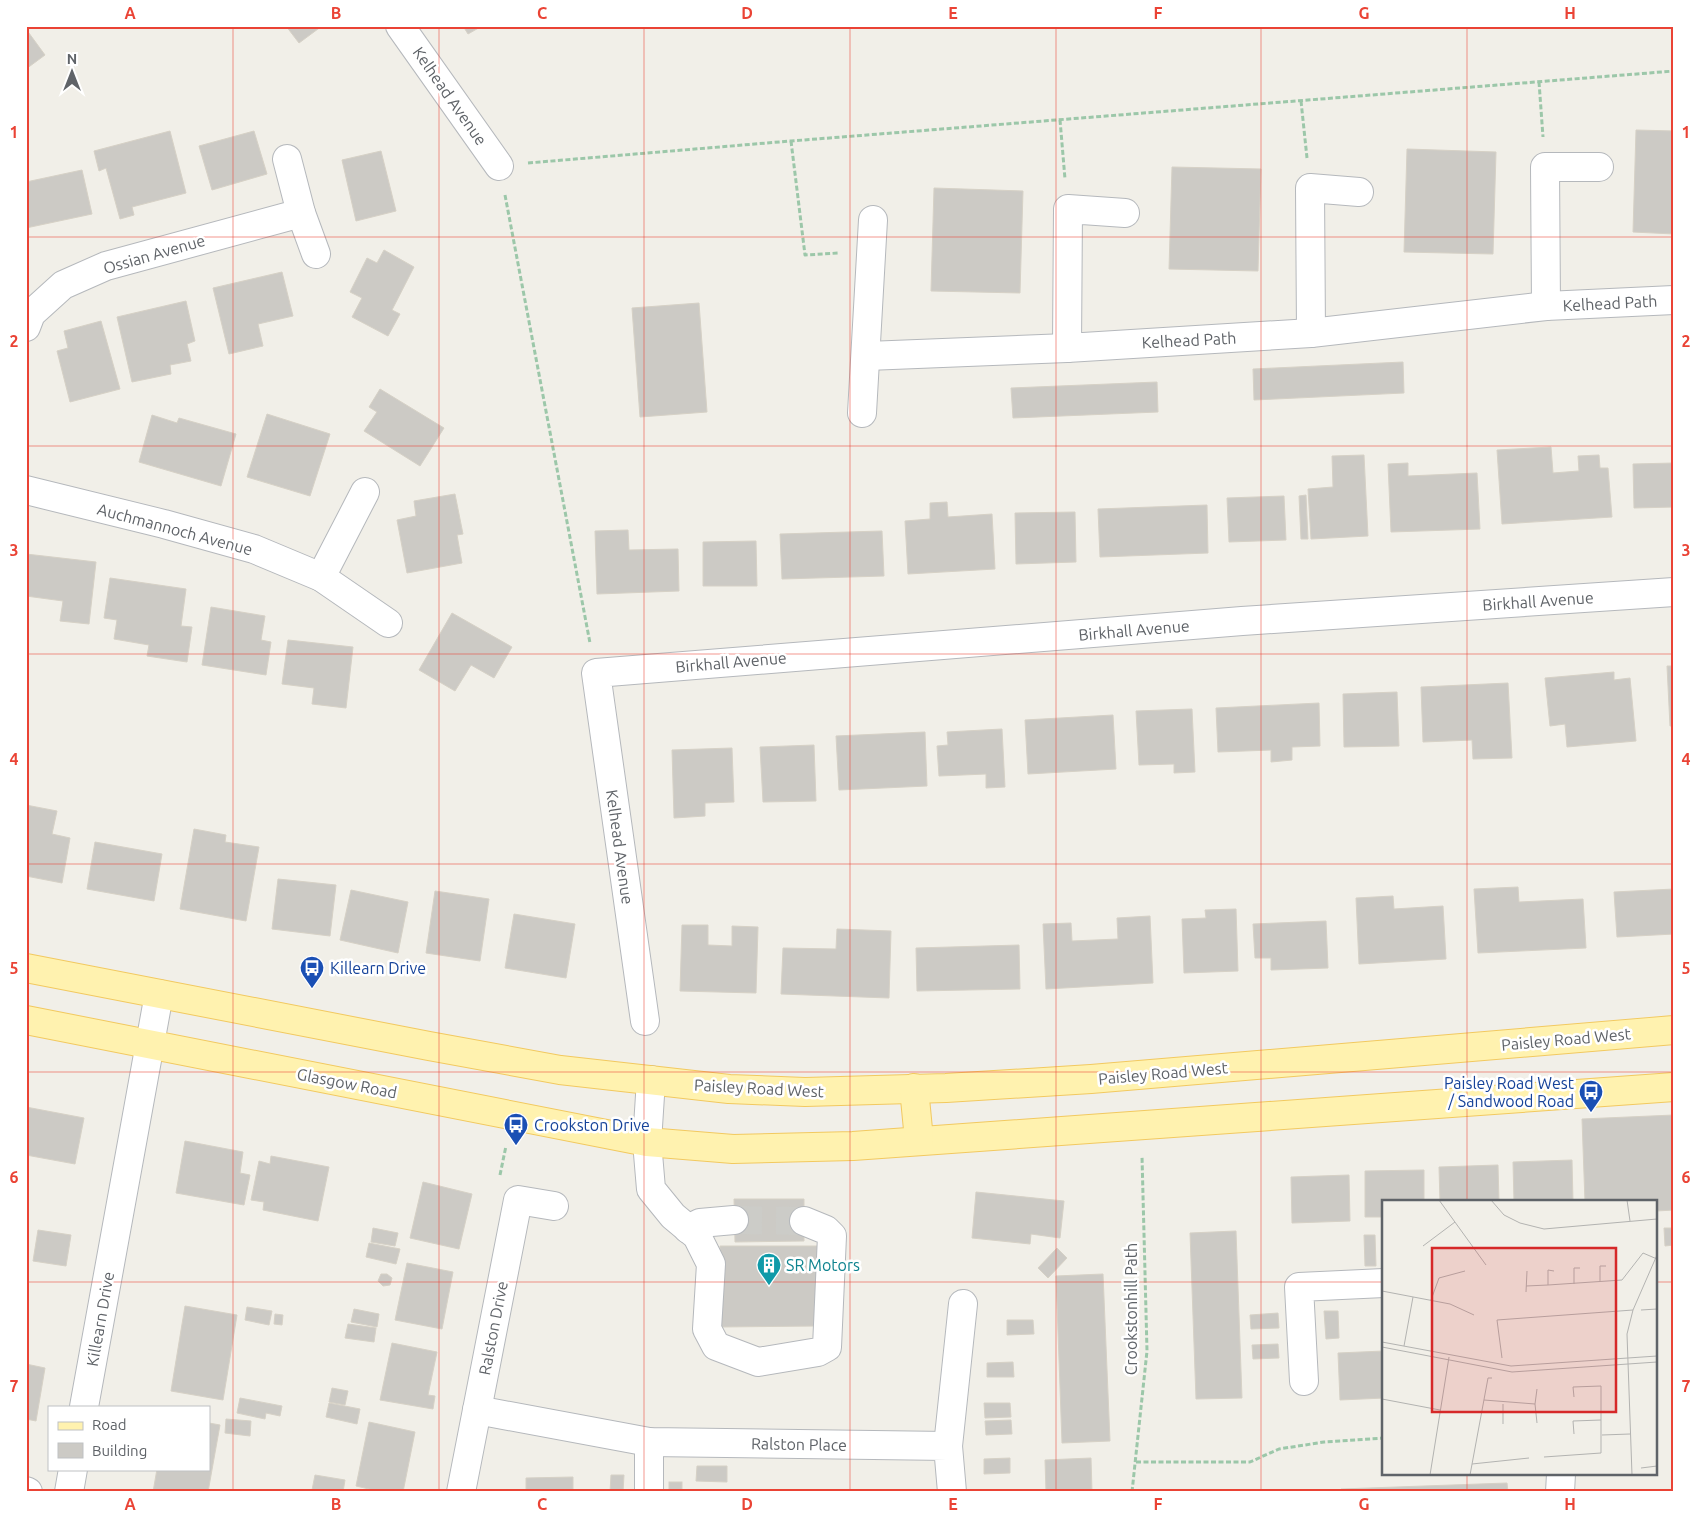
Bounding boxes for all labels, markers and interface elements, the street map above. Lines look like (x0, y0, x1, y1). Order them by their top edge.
text: A (124, 4, 136, 22)
text: B (331, 4, 341, 22)
text: C (537, 4, 547, 22)
text: D (741, 4, 753, 22)
text: E (948, 4, 958, 22)
text: F (1154, 4, 1163, 22)
text: G (1358, 4, 1370, 22)
text: H (1564, 4, 1576, 22)
street label: Kelhead Avenue (409, 43, 491, 149)
north arrow (48, 48, 98, 98)
text: N (67, 51, 77, 67)
text: 1 (9, 123, 19, 141)
text: 1 (1681, 123, 1691, 141)
street label: Ossian Avenue (101, 231, 207, 277)
street label: Kelhead Path (1562, 292, 1658, 314)
street label: Kelhead Path (1141, 329, 1237, 351)
text: 2 (9, 332, 19, 350)
text: 2 (1681, 332, 1691, 350)
street label: Auchmannoch Avenue (95, 500, 255, 558)
text: 3 (9, 541, 19, 559)
text: 3 (1681, 541, 1691, 559)
street label: Birkhall Avenue (1482, 588, 1594, 614)
street label: Birkhall Avenue (1078, 616, 1190, 644)
street label: Birkhall Avenue (675, 648, 787, 676)
text: 4 (9, 750, 19, 768)
text: 4 (1681, 750, 1691, 768)
street label: Kelhead Avenue (603, 788, 637, 906)
bus stop icon: Killearn Drive (299, 955, 325, 989)
text: 5 (9, 959, 19, 977)
place label: Killearn Drive (330, 959, 426, 977)
text: 5 (1681, 959, 1691, 977)
street label: Paisley Road West (1500, 1024, 1632, 1054)
street label: Paisley Road West (1097, 1058, 1229, 1088)
street label: Glasgow Road (295, 1064, 399, 1102)
place label: Paisley Road West / Sandwood Road (1444, 1074, 1575, 1110)
street label: Paisley Road West (694, 1076, 825, 1100)
bus stop icon: Paisley Road West / Sandwood Road (1578, 1079, 1604, 1113)
bus stop icon: Crookston Drive (503, 1112, 529, 1146)
place label: Crookston Drive (534, 1116, 650, 1134)
text: 6 (9, 1168, 19, 1186)
text: 6 (1681, 1168, 1691, 1186)
inset map (1382, 1200, 1658, 1476)
street label: Crookstonhill Path (1122, 1243, 1140, 1375)
building icon: SR Motors (756, 1252, 782, 1286)
place label: SR Motors (786, 1256, 860, 1274)
street label: Killearn Drive (83, 1270, 117, 1368)
street label: Ralston Drive (475, 1279, 511, 1377)
text: 7 (9, 1377, 19, 1395)
text: 7 (1681, 1377, 1691, 1395)
legend (48, 1406, 210, 1470)
text: Road (92, 1416, 127, 1433)
street label: Ralston Place (751, 1434, 847, 1454)
text: Building (92, 1442, 147, 1459)
text: A (124, 1495, 136, 1513)
text: B (331, 1495, 341, 1513)
text: C (537, 1495, 547, 1513)
text: D (741, 1495, 753, 1513)
text: E (948, 1495, 958, 1513)
text: F (1154, 1495, 1163, 1513)
text: G (1358, 1495, 1370, 1513)
text: H (1564, 1495, 1576, 1513)

